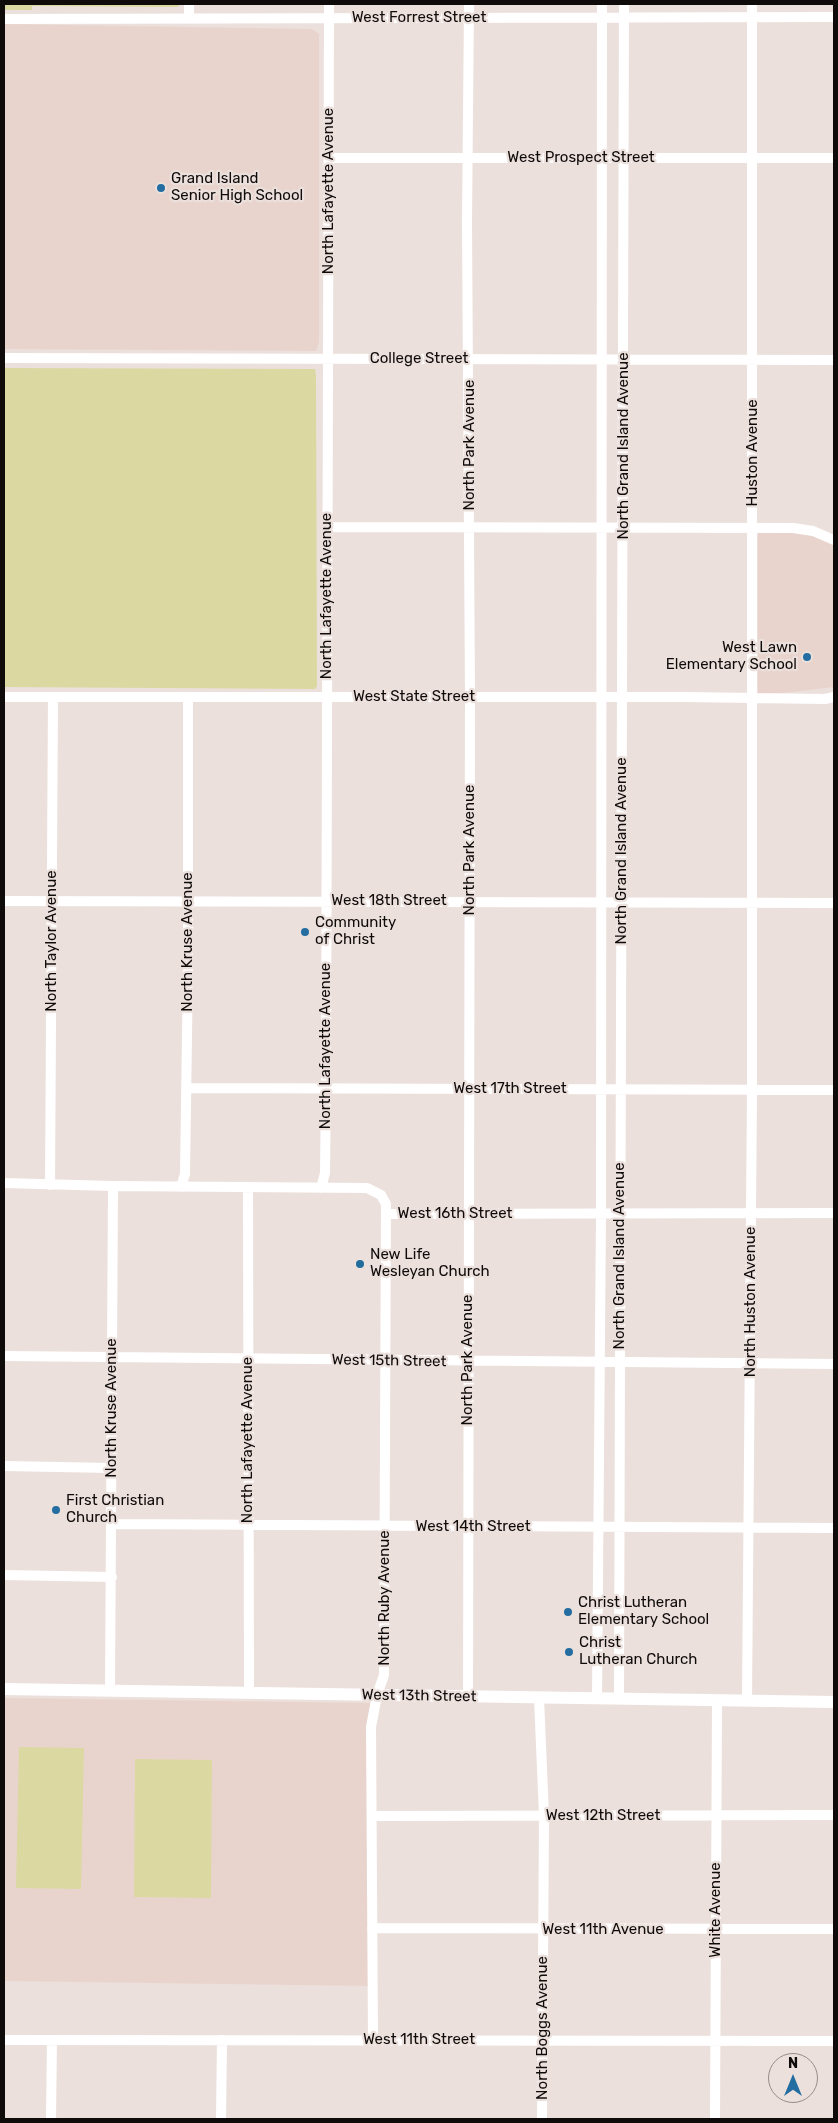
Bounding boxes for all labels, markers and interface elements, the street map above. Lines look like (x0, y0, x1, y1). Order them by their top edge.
street label: West Forrest Street (352, 9, 486, 27)
street label: North Lafayette Avenue (320, 108, 338, 274)
street label: West Prospect Street (507, 149, 655, 167)
place label: Grand Island Senior High School (171, 170, 303, 205)
marker: Grand Island Senior High School (155, 182, 167, 194)
street label: College Street (370, 350, 468, 368)
street label: North Grand Island Avenue (615, 352, 633, 540)
street label: North Park Avenue (461, 380, 479, 510)
street label: Huston Avenue (744, 399, 762, 507)
street label: North Lafayette Avenue (318, 513, 336, 679)
place label: West Lawn Elementary School (666, 639, 797, 674)
marker: West Lawn Elementary School (801, 651, 813, 663)
street label: West State Street (353, 688, 475, 706)
street label: North Grand Island Avenue (613, 757, 631, 945)
street label: North Park Avenue (461, 785, 479, 915)
street label: North Taylor Avenue (43, 870, 61, 1012)
street label: North Kruse Avenue (179, 872, 197, 1012)
street label: West 18th Street (331, 892, 447, 910)
place label: Community of Christ (315, 914, 396, 949)
marker: Community of Christ (299, 926, 311, 938)
street label: North Lafayette Avenue (317, 963, 335, 1129)
street label: West 17th Street (453, 1080, 567, 1098)
street label: North Grand Island Avenue (611, 1162, 629, 1350)
street label: West 16th Street (398, 1205, 512, 1223)
street label: North Huston Avenue (742, 1227, 760, 1377)
place label: New Life Wesleyan Church (370, 1246, 490, 1281)
marker: New Life Wesleyan Church (354, 1258, 366, 1270)
street label: North Park Avenue (459, 1295, 477, 1425)
street label: North Kruse Avenue (103, 1338, 121, 1478)
street label: West 15th Street (332, 1351, 446, 1371)
street label: North Lafayette Avenue (239, 1357, 257, 1523)
place label: First Christian Church (66, 1492, 164, 1527)
marker: First Christian Church (50, 1504, 62, 1516)
street label: West 14th Street (415, 1518, 531, 1536)
street label: North Ruby Avenue (376, 1530, 394, 1666)
place label: Christ Lutheran Elementary School (578, 1594, 709, 1629)
marker: Christ Lutheran Elementary School (562, 1606, 574, 1618)
place label: Christ Lutheran Church (579, 1634, 697, 1669)
marker: Christ Lutheran Church (563, 1646, 575, 1658)
street label: West 13th Street (361, 1686, 477, 1706)
street label: West 12th Street (546, 1807, 660, 1825)
street label: White Avenue (707, 1862, 725, 1958)
street label: West 11th Avenue (542, 1921, 664, 1939)
street label: North Boggs Avenue (534, 1956, 552, 2100)
street label: West 11th Street (363, 2031, 475, 2049)
north arrow (768, 2053, 818, 2103)
text: N (788, 2055, 798, 2072)

